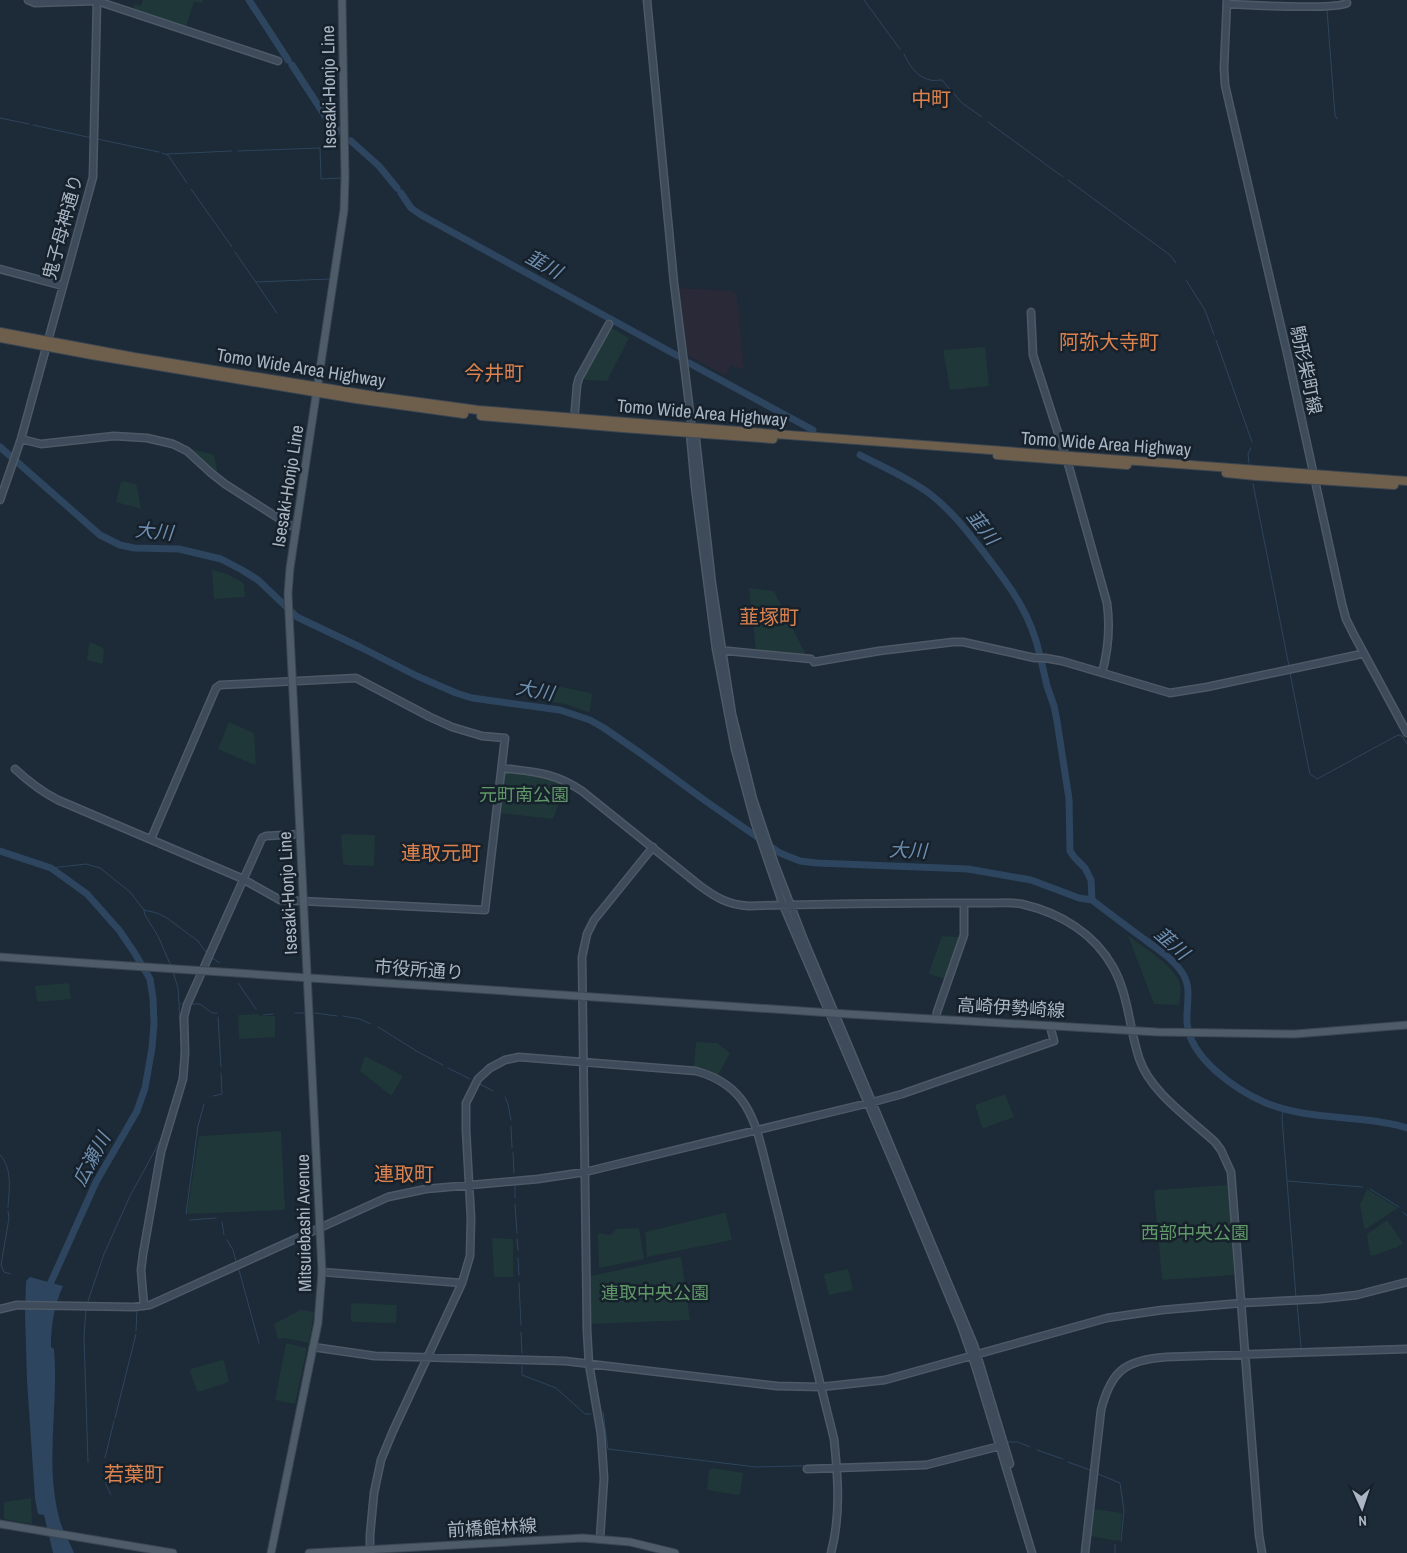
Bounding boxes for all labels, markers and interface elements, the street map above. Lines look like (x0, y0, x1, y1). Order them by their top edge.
street label: Isesaki-Honjo Line (315, 25, 342, 149)
district label: 中町 (911, 85, 951, 112)
street label: 鬼子母神通り (36, 171, 89, 282)
water label: 韮川 (521, 243, 569, 286)
street label: 駒形柴町線 (1285, 323, 1328, 417)
district label: 阿弥大寺町 (1059, 328, 1159, 355)
street label: Tomo Wide Area Highway (215, 342, 388, 393)
district label: 今井町 (464, 359, 524, 386)
street label: Tomo Wide Area Highway (616, 393, 789, 432)
street label: Isesaki-Honjo Line (266, 423, 309, 549)
street label: Tomo Wide Area Highway (1020, 425, 1193, 462)
water label: 韮川 (961, 504, 1006, 552)
water label: 大川 (134, 516, 176, 546)
district label: 韮塚町 (739, 603, 799, 630)
water label: 大川 (514, 674, 558, 706)
park label: 元町南公園 (479, 782, 569, 807)
street label: Isesaki-Honjo Line (272, 831, 303, 955)
water label: 大川 (889, 836, 929, 864)
district label: 連取元町 (401, 839, 481, 866)
water label: 韮川 (1149, 921, 1196, 967)
street label: 市役所通り (373, 954, 465, 985)
street label: 高崎伊勢崎線 (956, 992, 1066, 1023)
water label: 広瀬川 (66, 1126, 117, 1190)
street label: Mitsuiebashi Avenue (290, 1154, 317, 1292)
district label: 連取町 (374, 1160, 434, 1187)
park label: 西部中央公園 (1141, 1220, 1249, 1245)
park label: 連取中央公園 (601, 1280, 709, 1305)
district label: 若葉町 (104, 1460, 164, 1487)
north arrow (1337, 1483, 1387, 1533)
text: N (1358, 1512, 1367, 1530)
street label: 前橋館林線 (446, 1513, 538, 1542)

